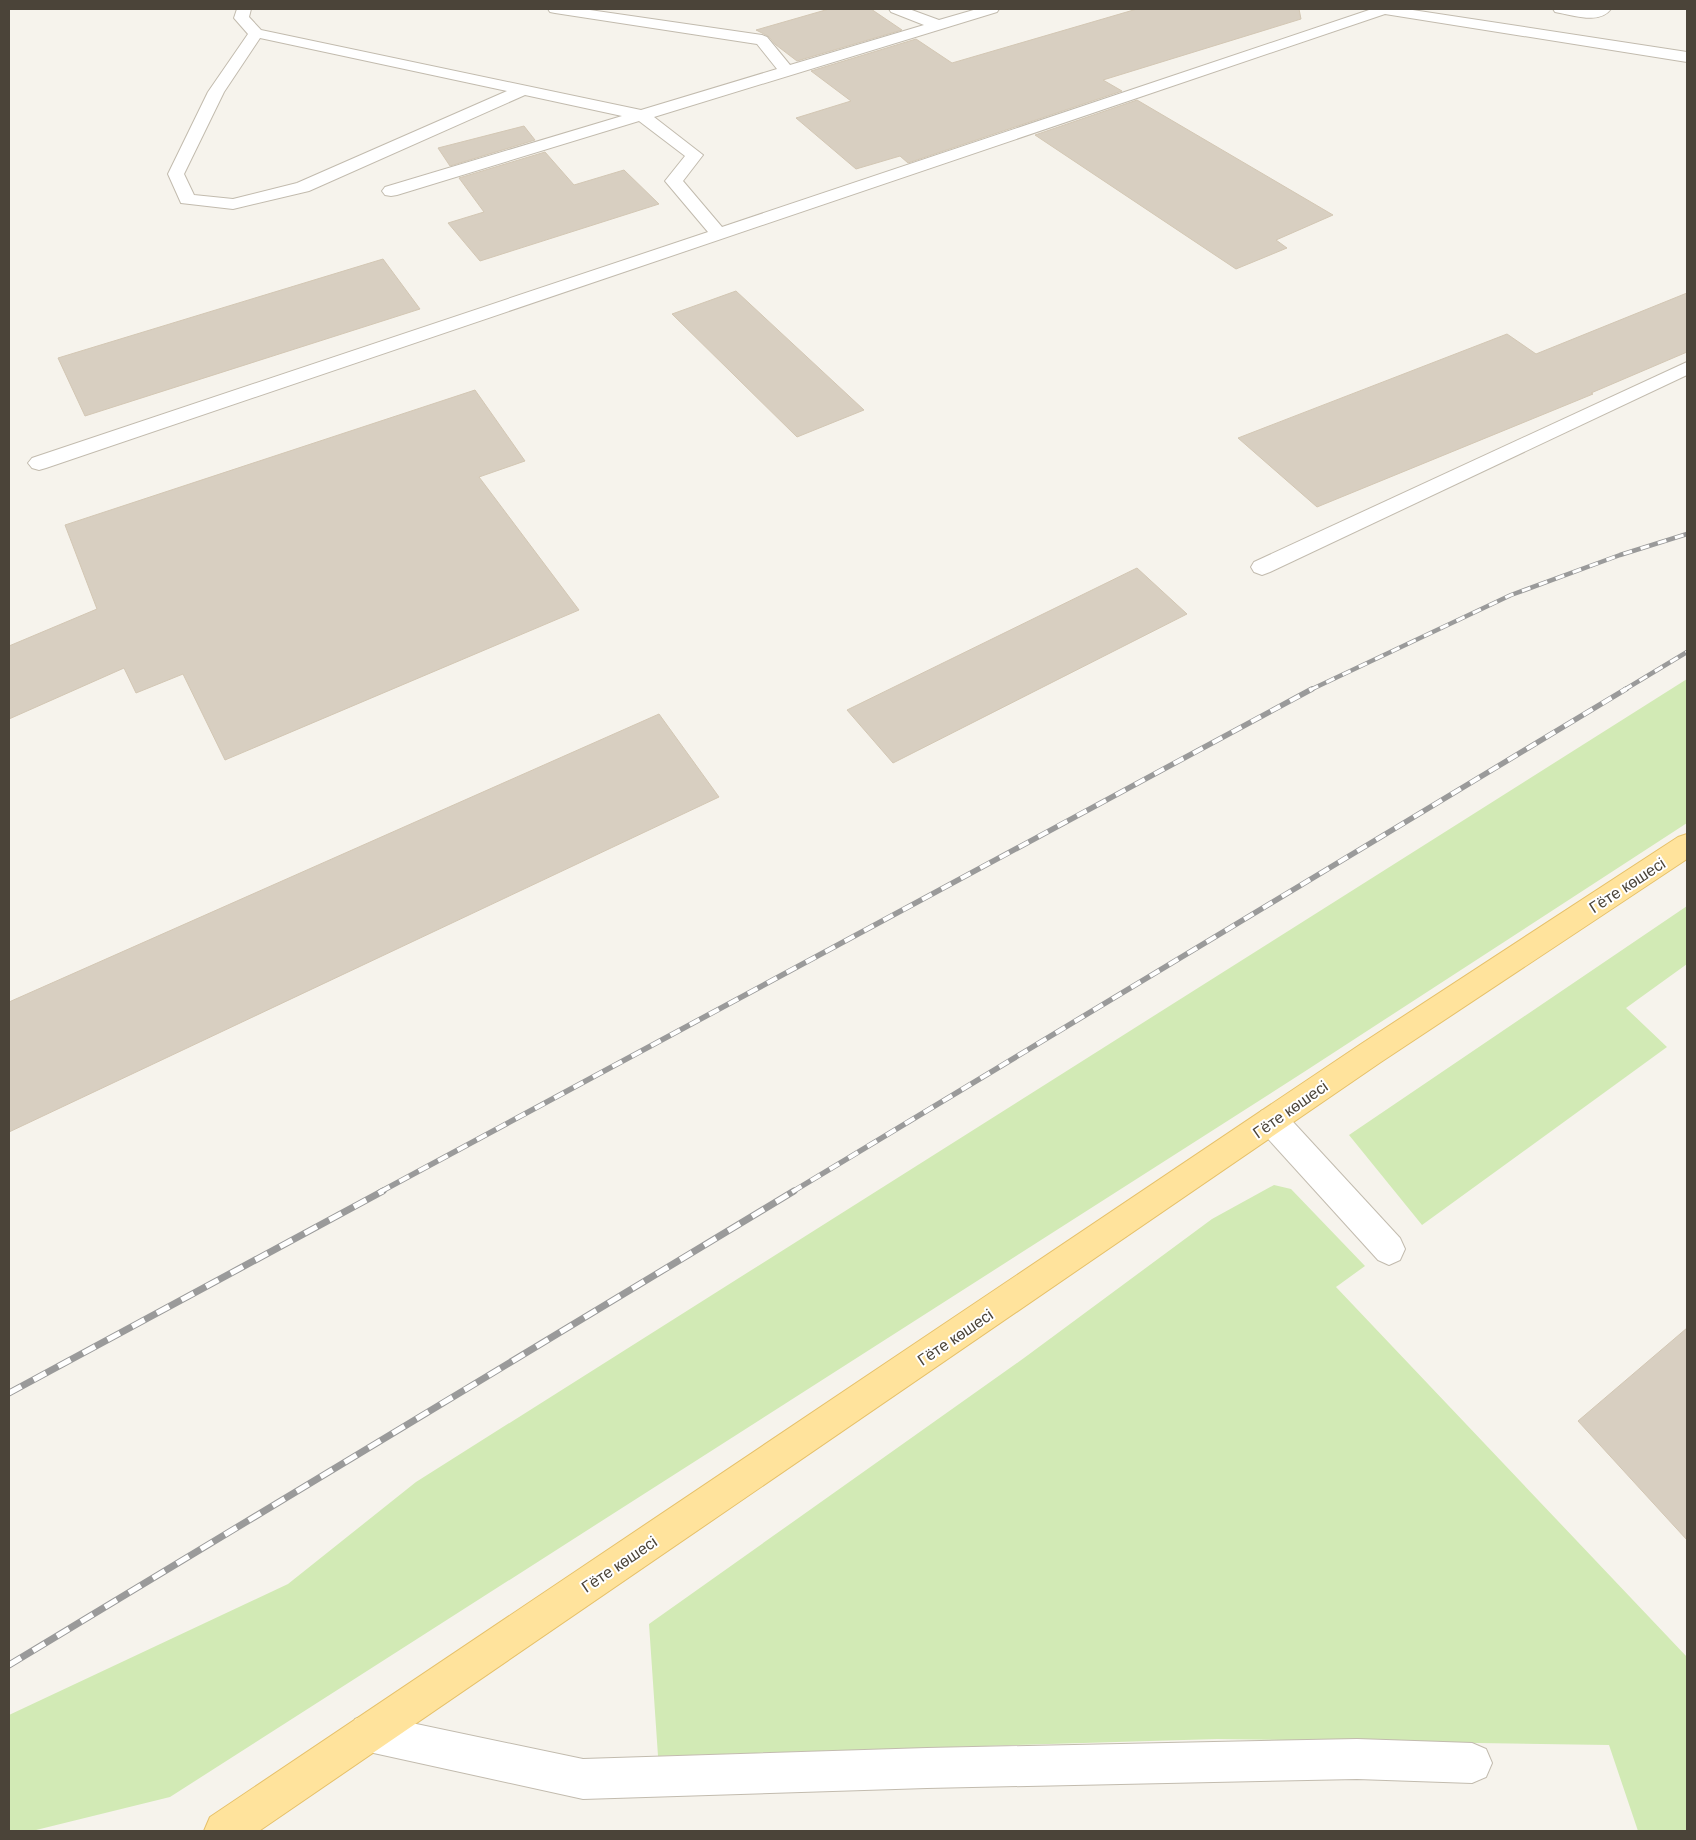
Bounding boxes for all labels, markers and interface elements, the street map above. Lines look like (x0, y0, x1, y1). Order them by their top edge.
street label: Гёте көшесі (1585, 853, 1669, 918)
street label: Гёте көшесі (1249, 1076, 1332, 1143)
street label: Гёте көшесі (913, 1304, 997, 1370)
street label: Гёте көшесі (577, 1531, 661, 1597)

